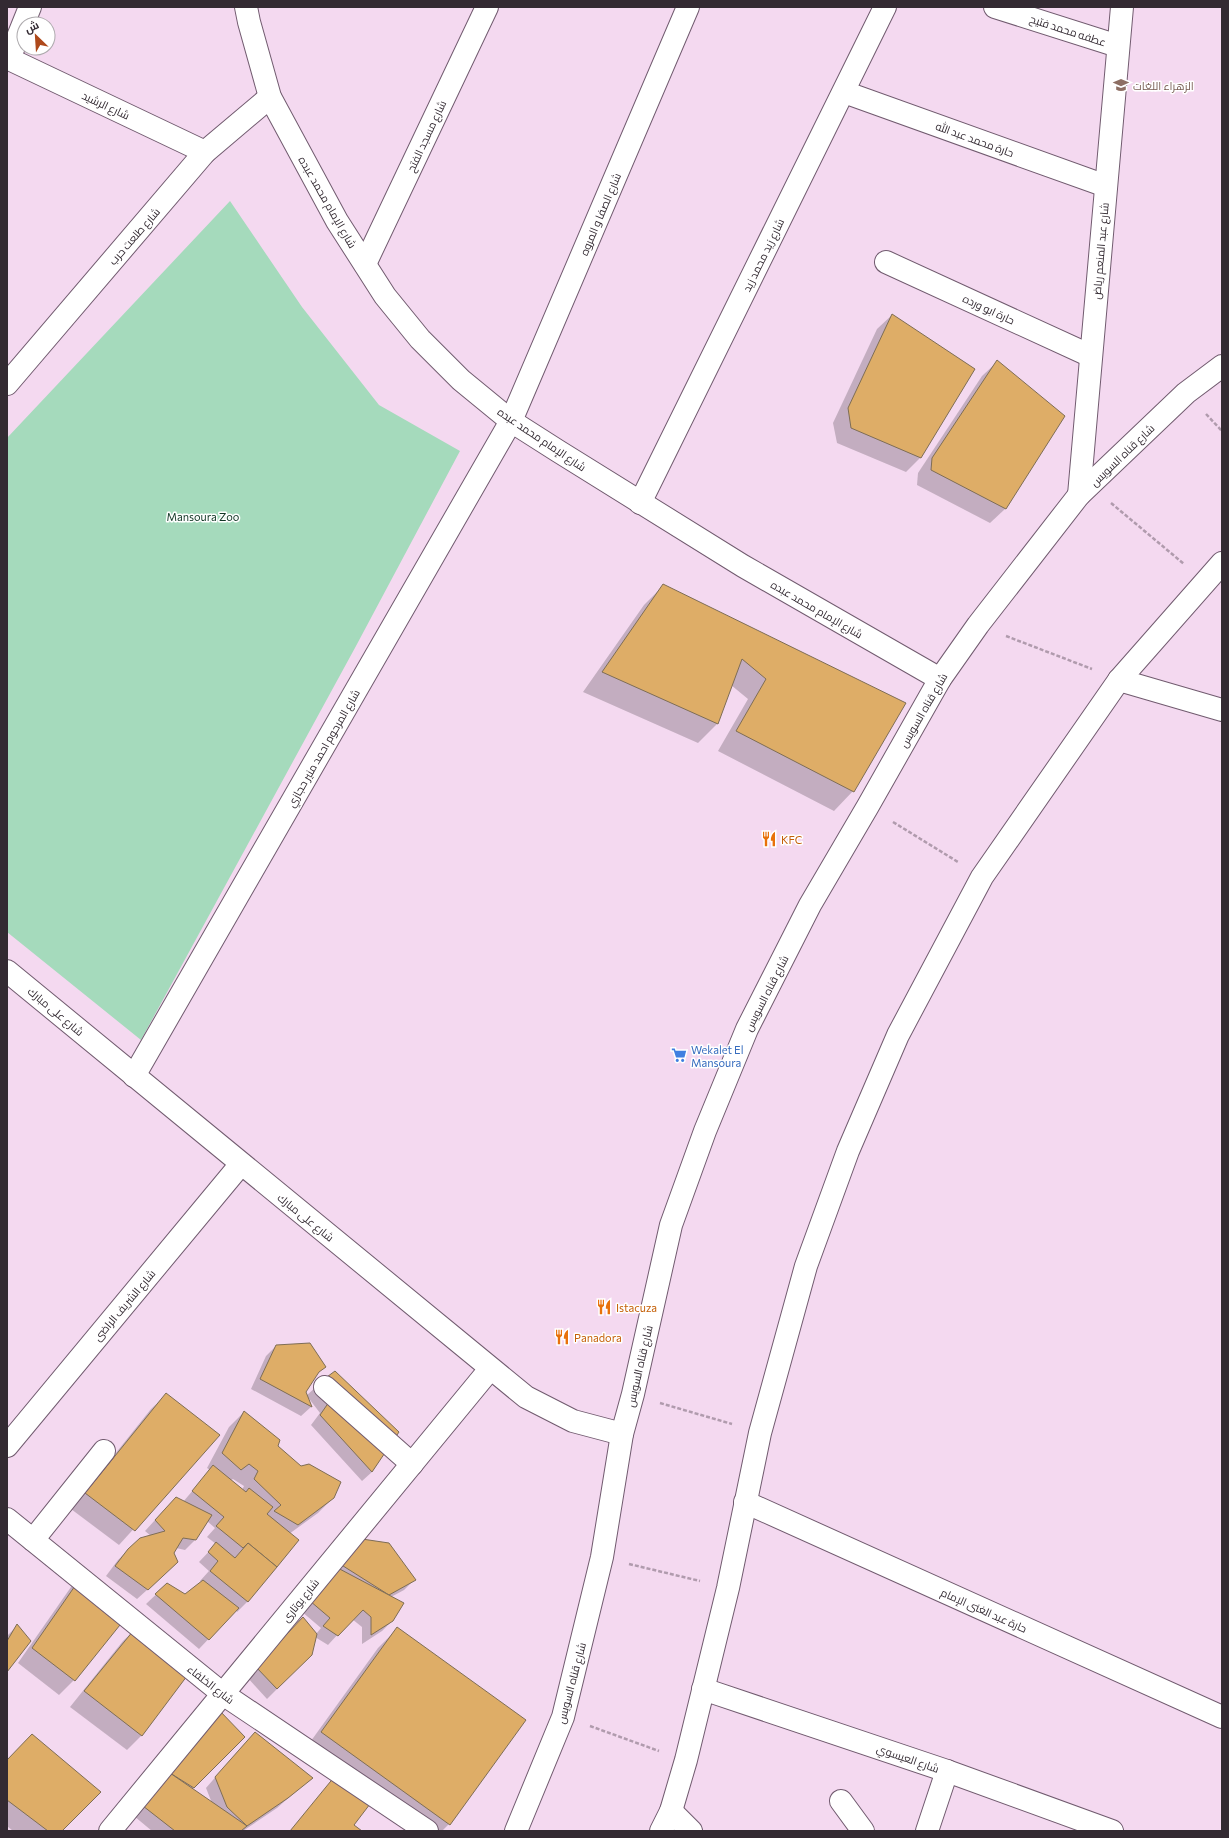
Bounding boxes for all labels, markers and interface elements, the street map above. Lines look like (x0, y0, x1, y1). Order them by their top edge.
street label: عطفه محمد فتيح (1028, 12, 1108, 50)
north arrow (16, 16, 56, 56)
text: ش (22, 18, 41, 36)
school or university icon: الزهراء اللغات (1112, 76, 1130, 94)
place label: الزهراء اللغات (1133, 79, 1194, 93)
street label: شارع الرشيد (79, 88, 132, 123)
street label: شارع مسجد الفتح (404, 98, 450, 175)
street label: حارة محمد عبد الله (934, 118, 1016, 160)
street label: شارع الإمام محمد عبده (295, 154, 360, 251)
street label: شارع الصفا و المروه (577, 171, 625, 258)
street label: شارع عبد المنعم رياض (1089, 202, 1113, 300)
street label: شارع طلعت حرب (106, 205, 164, 268)
street label: شارع زيد محمد زيد (740, 216, 788, 295)
street label: حارة ابو ورده (961, 291, 1017, 328)
street label: شارع الإمام محمد عبده (494, 405, 589, 475)
street label: شارع قناه السويس (1087, 421, 1158, 490)
park label: Mansoura Zoo (167, 510, 240, 523)
street label: شارع الإمام محمد عبده (768, 577, 865, 642)
street label: شارع قناه السويس (896, 671, 951, 750)
street label: شارع المرحوم احمد منير حجازي (284, 687, 365, 811)
restaurant icon: KFC (760, 830, 778, 848)
place label: KFC (781, 833, 802, 846)
street label: شارع قناه السويس (741, 953, 793, 1034)
street label: شارع على مبارك (24, 984, 86, 1040)
place label: Wekalet El Mansoura (691, 1043, 743, 1069)
supermarket icon: Wekalet El Mansoura (670, 1046, 688, 1064)
street label: شارع على مبارك (274, 1190, 337, 1245)
street label: شارع الشريف الراضى (90, 1267, 159, 1345)
restaurant icon: Istacuza (595, 1298, 613, 1316)
place label: Istacuza (616, 1301, 657, 1314)
street label: شارع قناه السويس (623, 1324, 657, 1409)
restaurant icon: Panadora (553, 1328, 571, 1346)
place label: Panadora (574, 1331, 622, 1344)
street label: شارع بوتارى (279, 1576, 323, 1625)
street label: حارة عبد الغنى الإمام (938, 1585, 1029, 1637)
street label: شارع قناه السويس (554, 1641, 590, 1726)
street label: شارع الخلفاء (184, 1662, 237, 1708)
street label: شارع العيسوي (874, 1741, 941, 1778)

